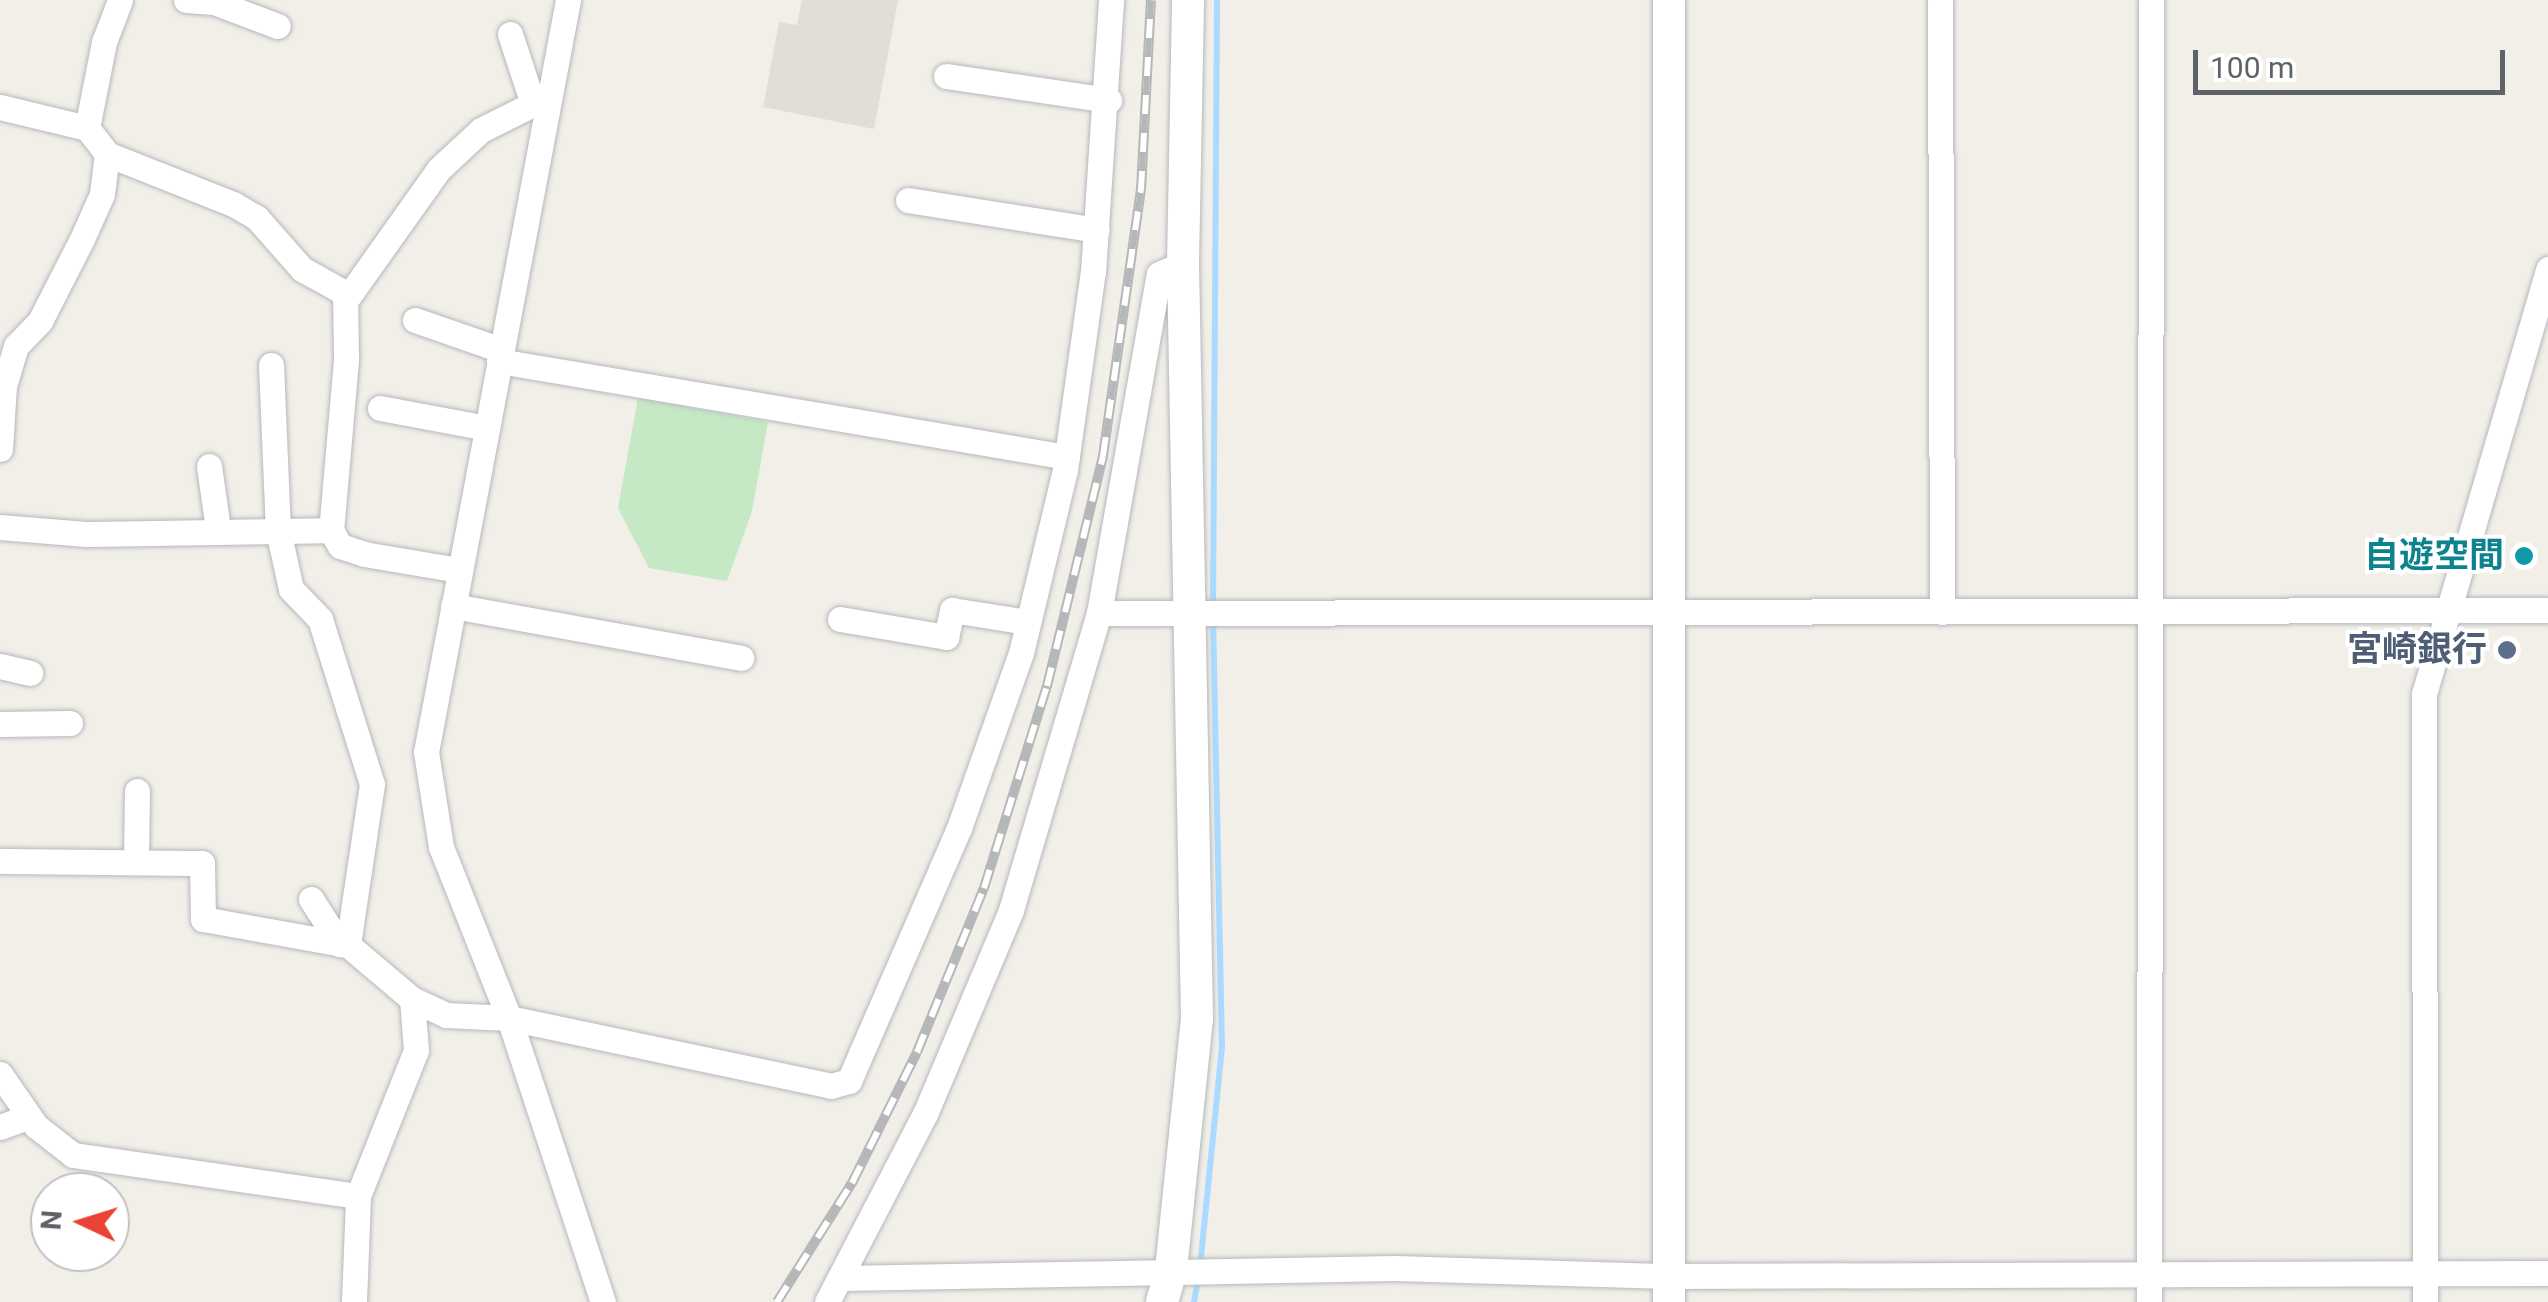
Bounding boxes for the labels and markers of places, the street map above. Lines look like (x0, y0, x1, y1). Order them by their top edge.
place label: 自遊空間 (2364, 535, 2504, 577)
marker: 自遊空間 (2513, 545, 2535, 567)
place label: 宮崎銀行 (2347, 629, 2487, 671)
marker: 宮崎銀行 (2496, 639, 2518, 661)

